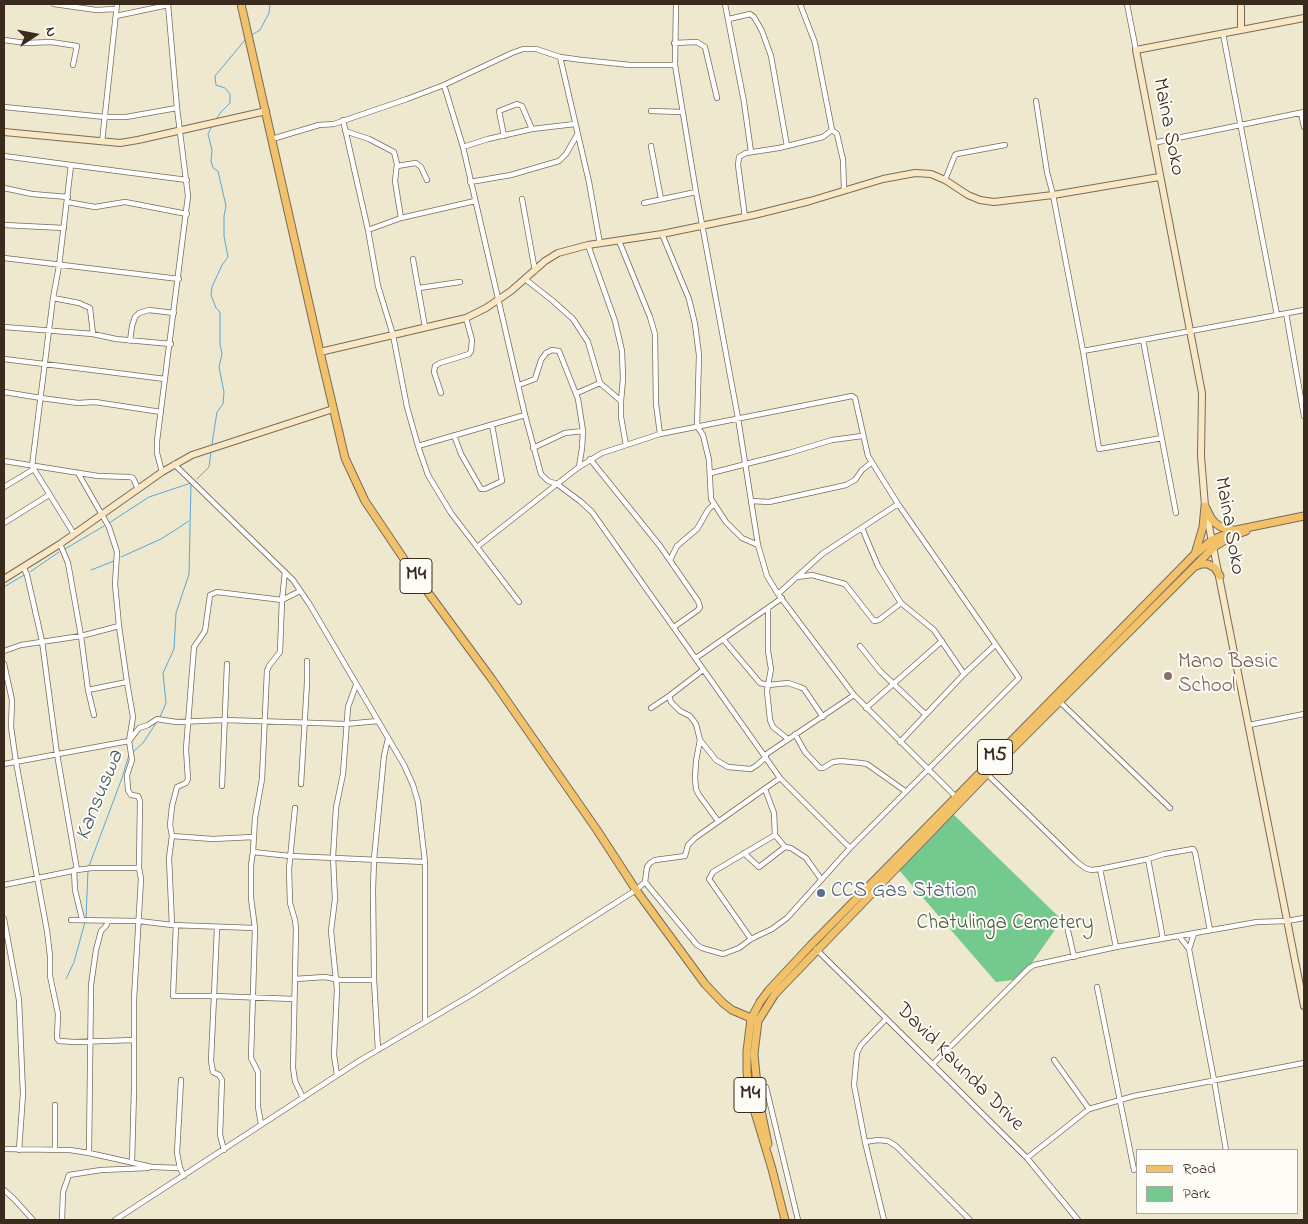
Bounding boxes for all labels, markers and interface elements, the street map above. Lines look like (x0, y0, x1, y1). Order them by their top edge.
north arrow (10, 10, 60, 60)
text: N (39, 25, 61, 39)
street label: Maina Soko (1145, 76, 1189, 178)
street label: Maina Soko (1207, 475, 1249, 577)
road number: M4 (400, 558, 432, 594)
place label: Mano Basic School (1178, 651, 1278, 701)
marker: Mano Basic School (1162, 670, 1174, 682)
road number: M5 (978, 740, 1012, 774)
water label: Kansuswa (71, 747, 131, 845)
place label: CCS Gas Station (831, 880, 977, 906)
marker: CCS Gas Station (815, 887, 827, 899)
park label: Chatulinga Cemetery (917, 912, 1093, 938)
street label: David Kaunda Drive (889, 998, 1029, 1138)
road number: M4 (734, 1078, 766, 1112)
legend (1136, 1149, 1298, 1214)
text: Road (1183, 1158, 1216, 1180)
text: Park (1183, 1183, 1210, 1205)

